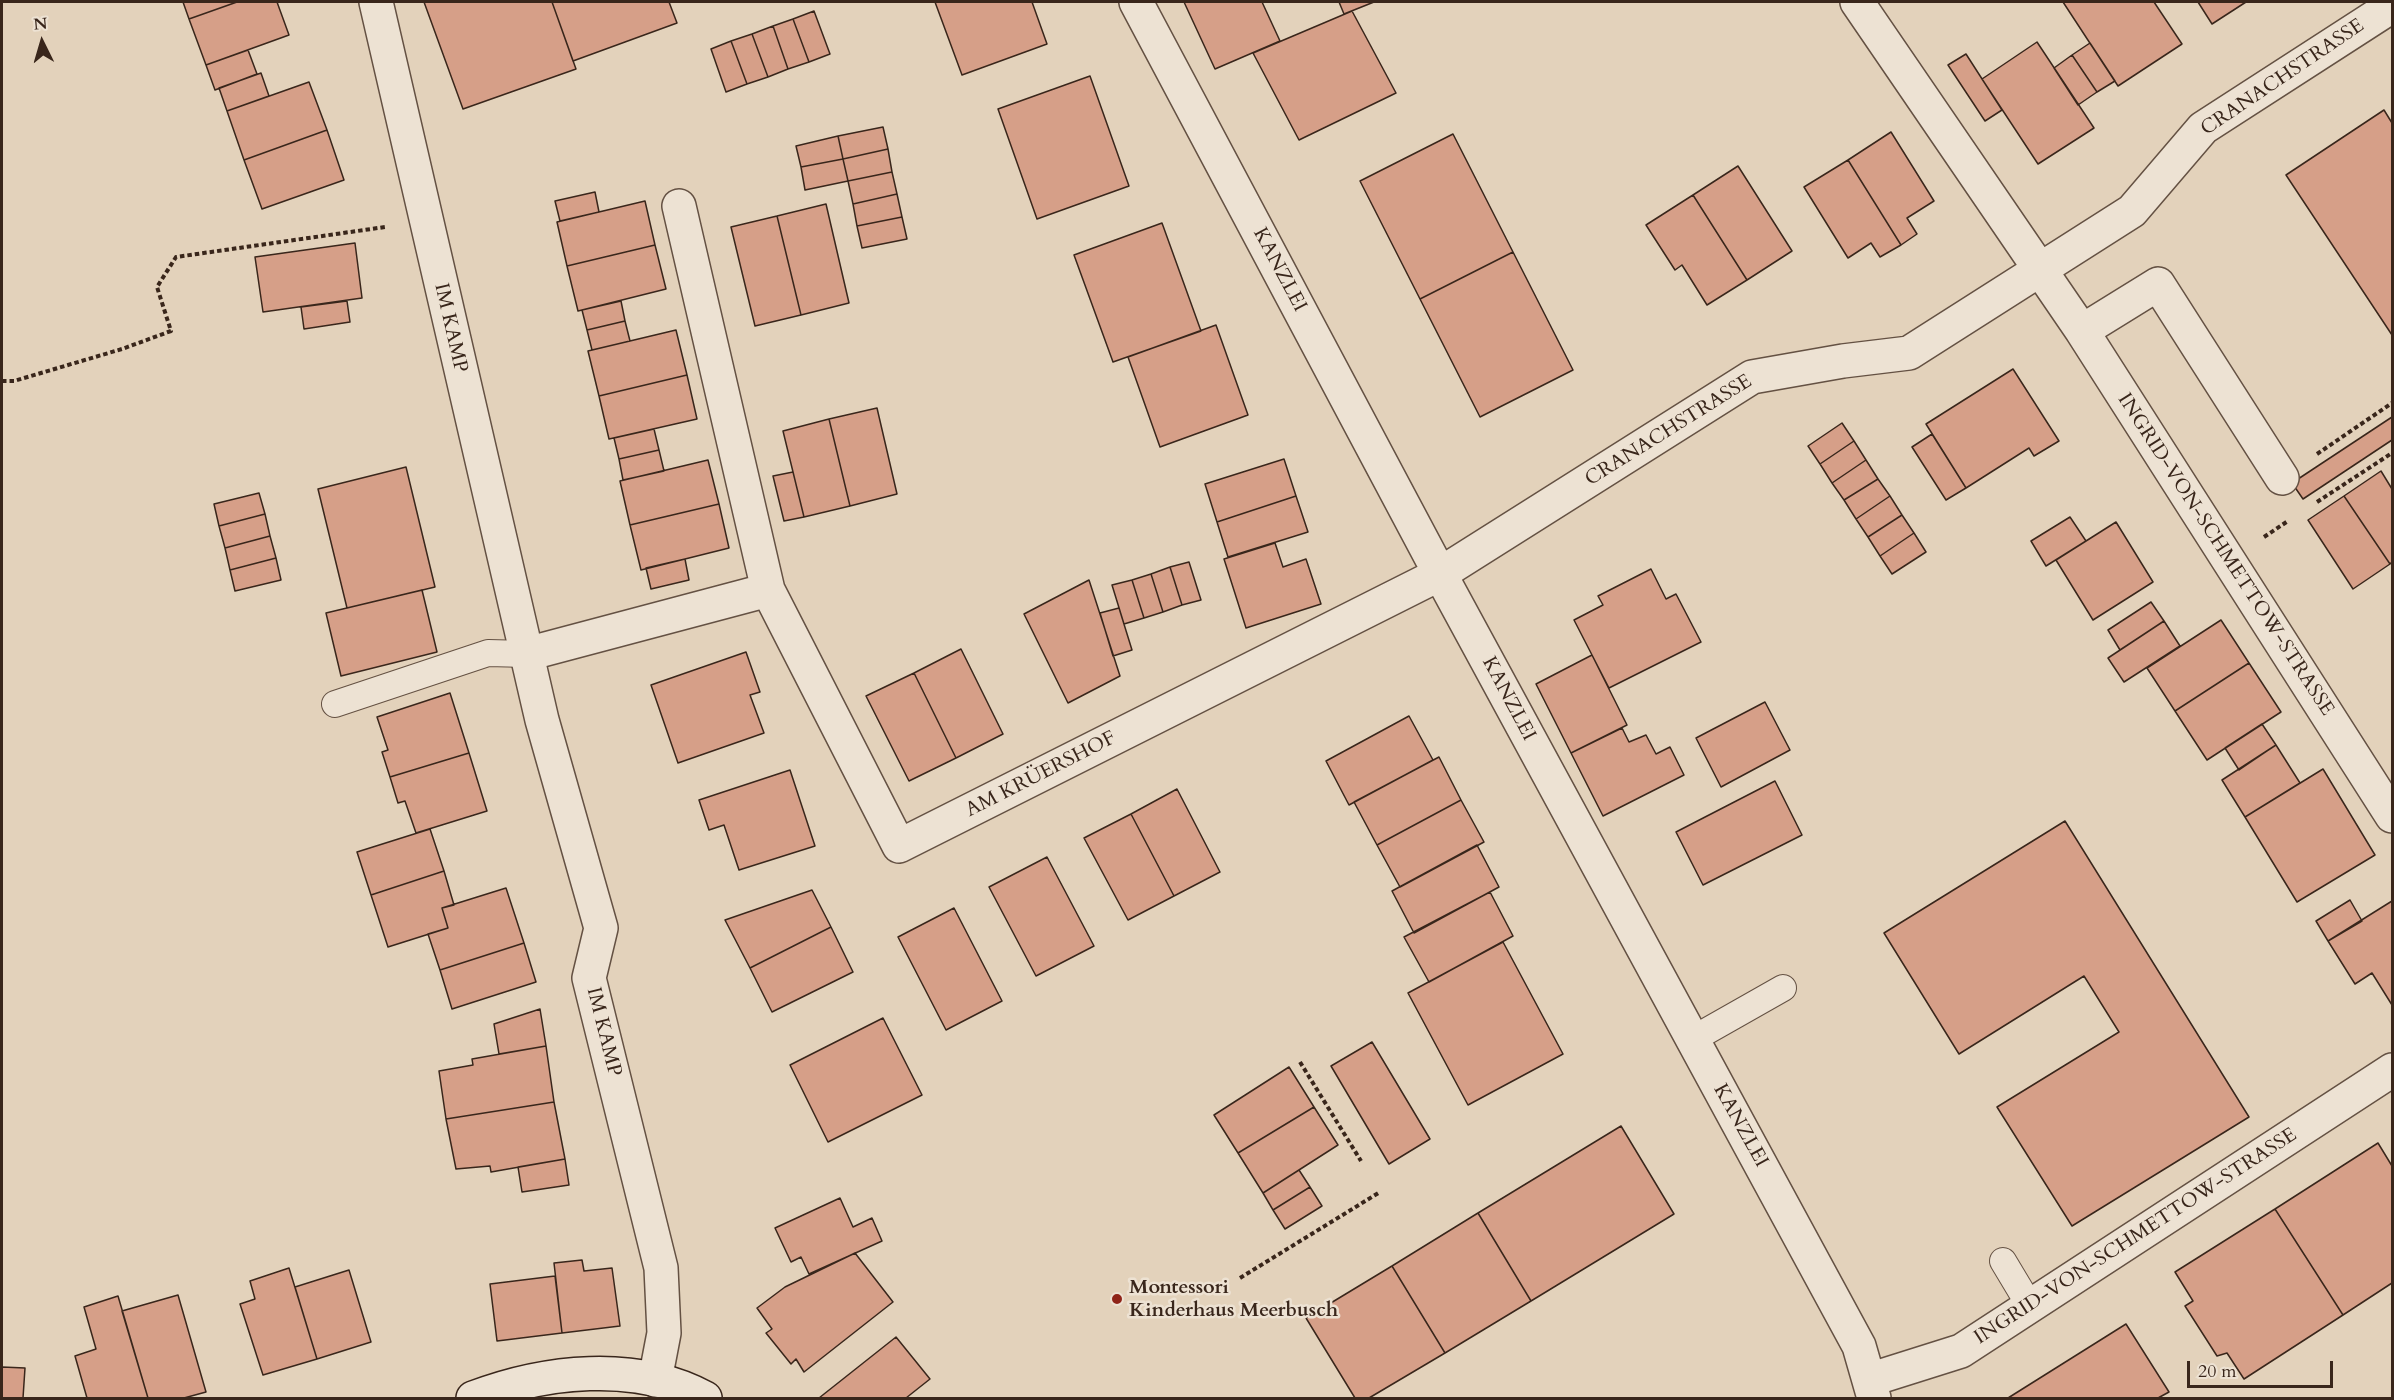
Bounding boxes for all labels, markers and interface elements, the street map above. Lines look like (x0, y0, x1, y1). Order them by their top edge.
north arrow (12, 12, 72, 72)
text: N (33, 13, 48, 36)
street label: CRANACHSTRASSE (2197, 14, 2369, 142)
street label: KANZLEI (1247, 224, 1311, 316)
street label: IM KAMP (428, 281, 472, 375)
street label: CRANACHSTRASSE (1581, 370, 1757, 492)
street label: INGRID-VON-SCHMETTOW-STRASSE (2112, 389, 2338, 721)
street label: KANZLEI (1476, 653, 1540, 745)
street label: AM KRÜERSHOF (962, 727, 1120, 823)
street label: IM KAMP (580, 985, 626, 1079)
street label: KANZLEI (1707, 1080, 1773, 1172)
street label: INGRID-VON-SCHMETTOW-STRASSE (1970, 1124, 2302, 1350)
place label: Montessori Kinderhaus Meerbusch (1129, 1276, 1338, 1323)
marker: Montessori Kinderhaus Meerbusch (1110, 1292, 1124, 1306)
scale bar (2190, 1349, 2336, 1387)
text: 20 m (2198, 1359, 2237, 1384)

